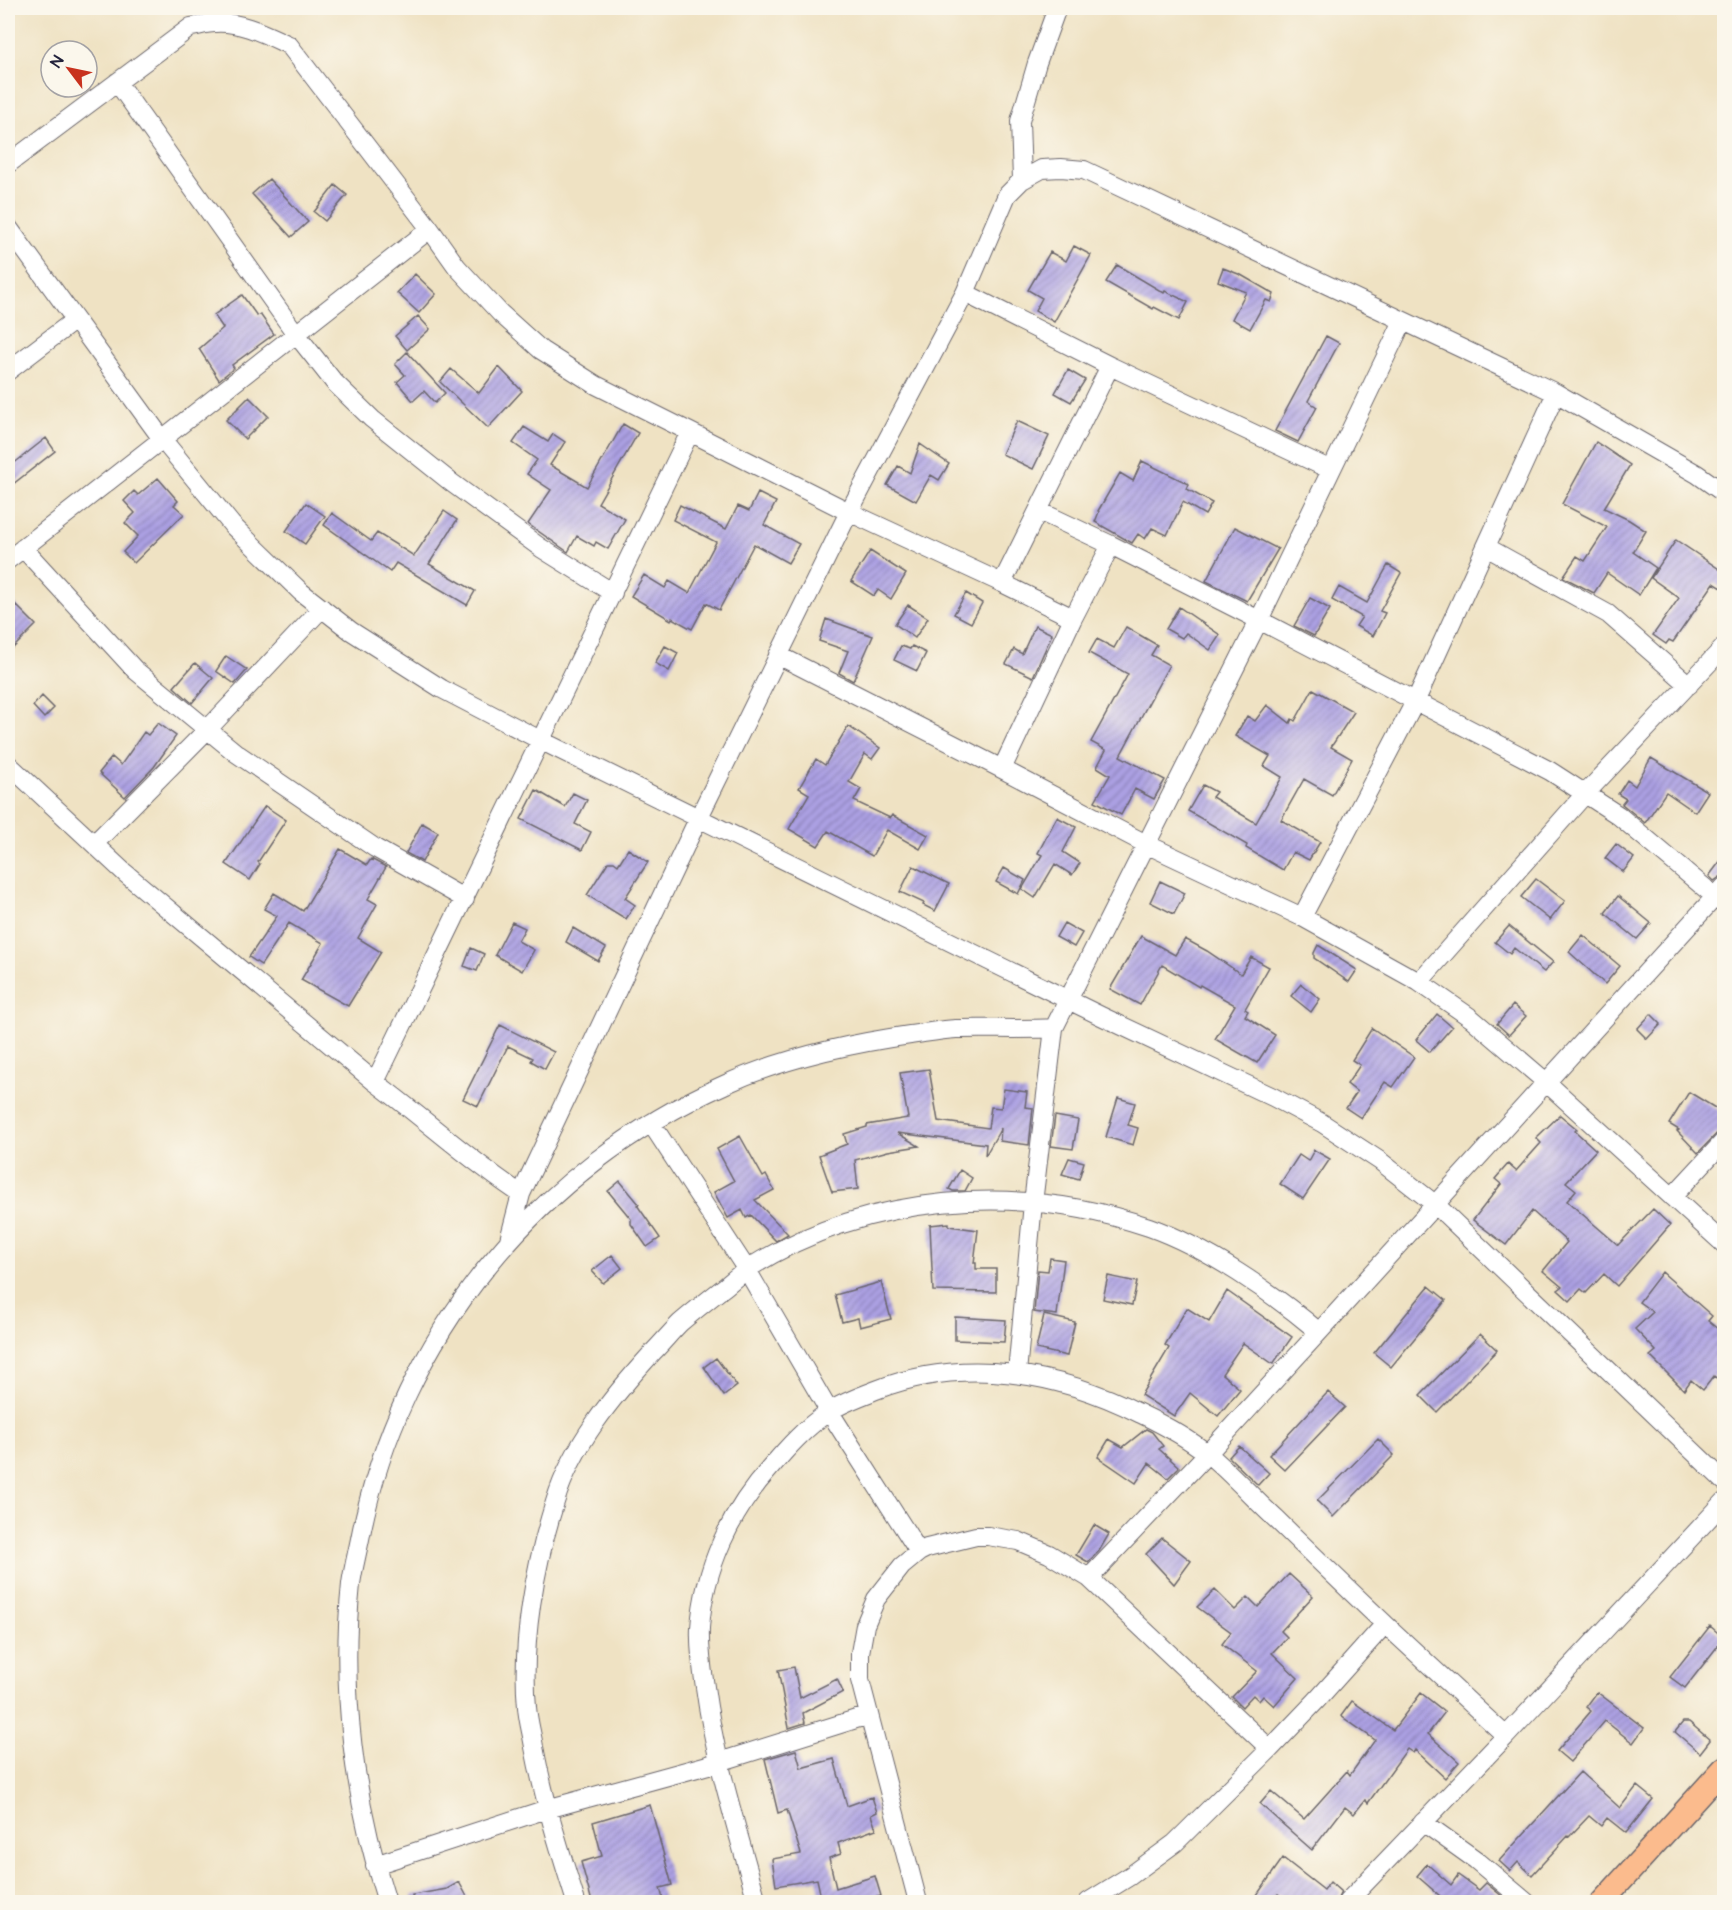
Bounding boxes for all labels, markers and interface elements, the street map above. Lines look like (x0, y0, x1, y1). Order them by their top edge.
north arrow (39, 39, 99, 99)
text: N (45, 51, 69, 72)

